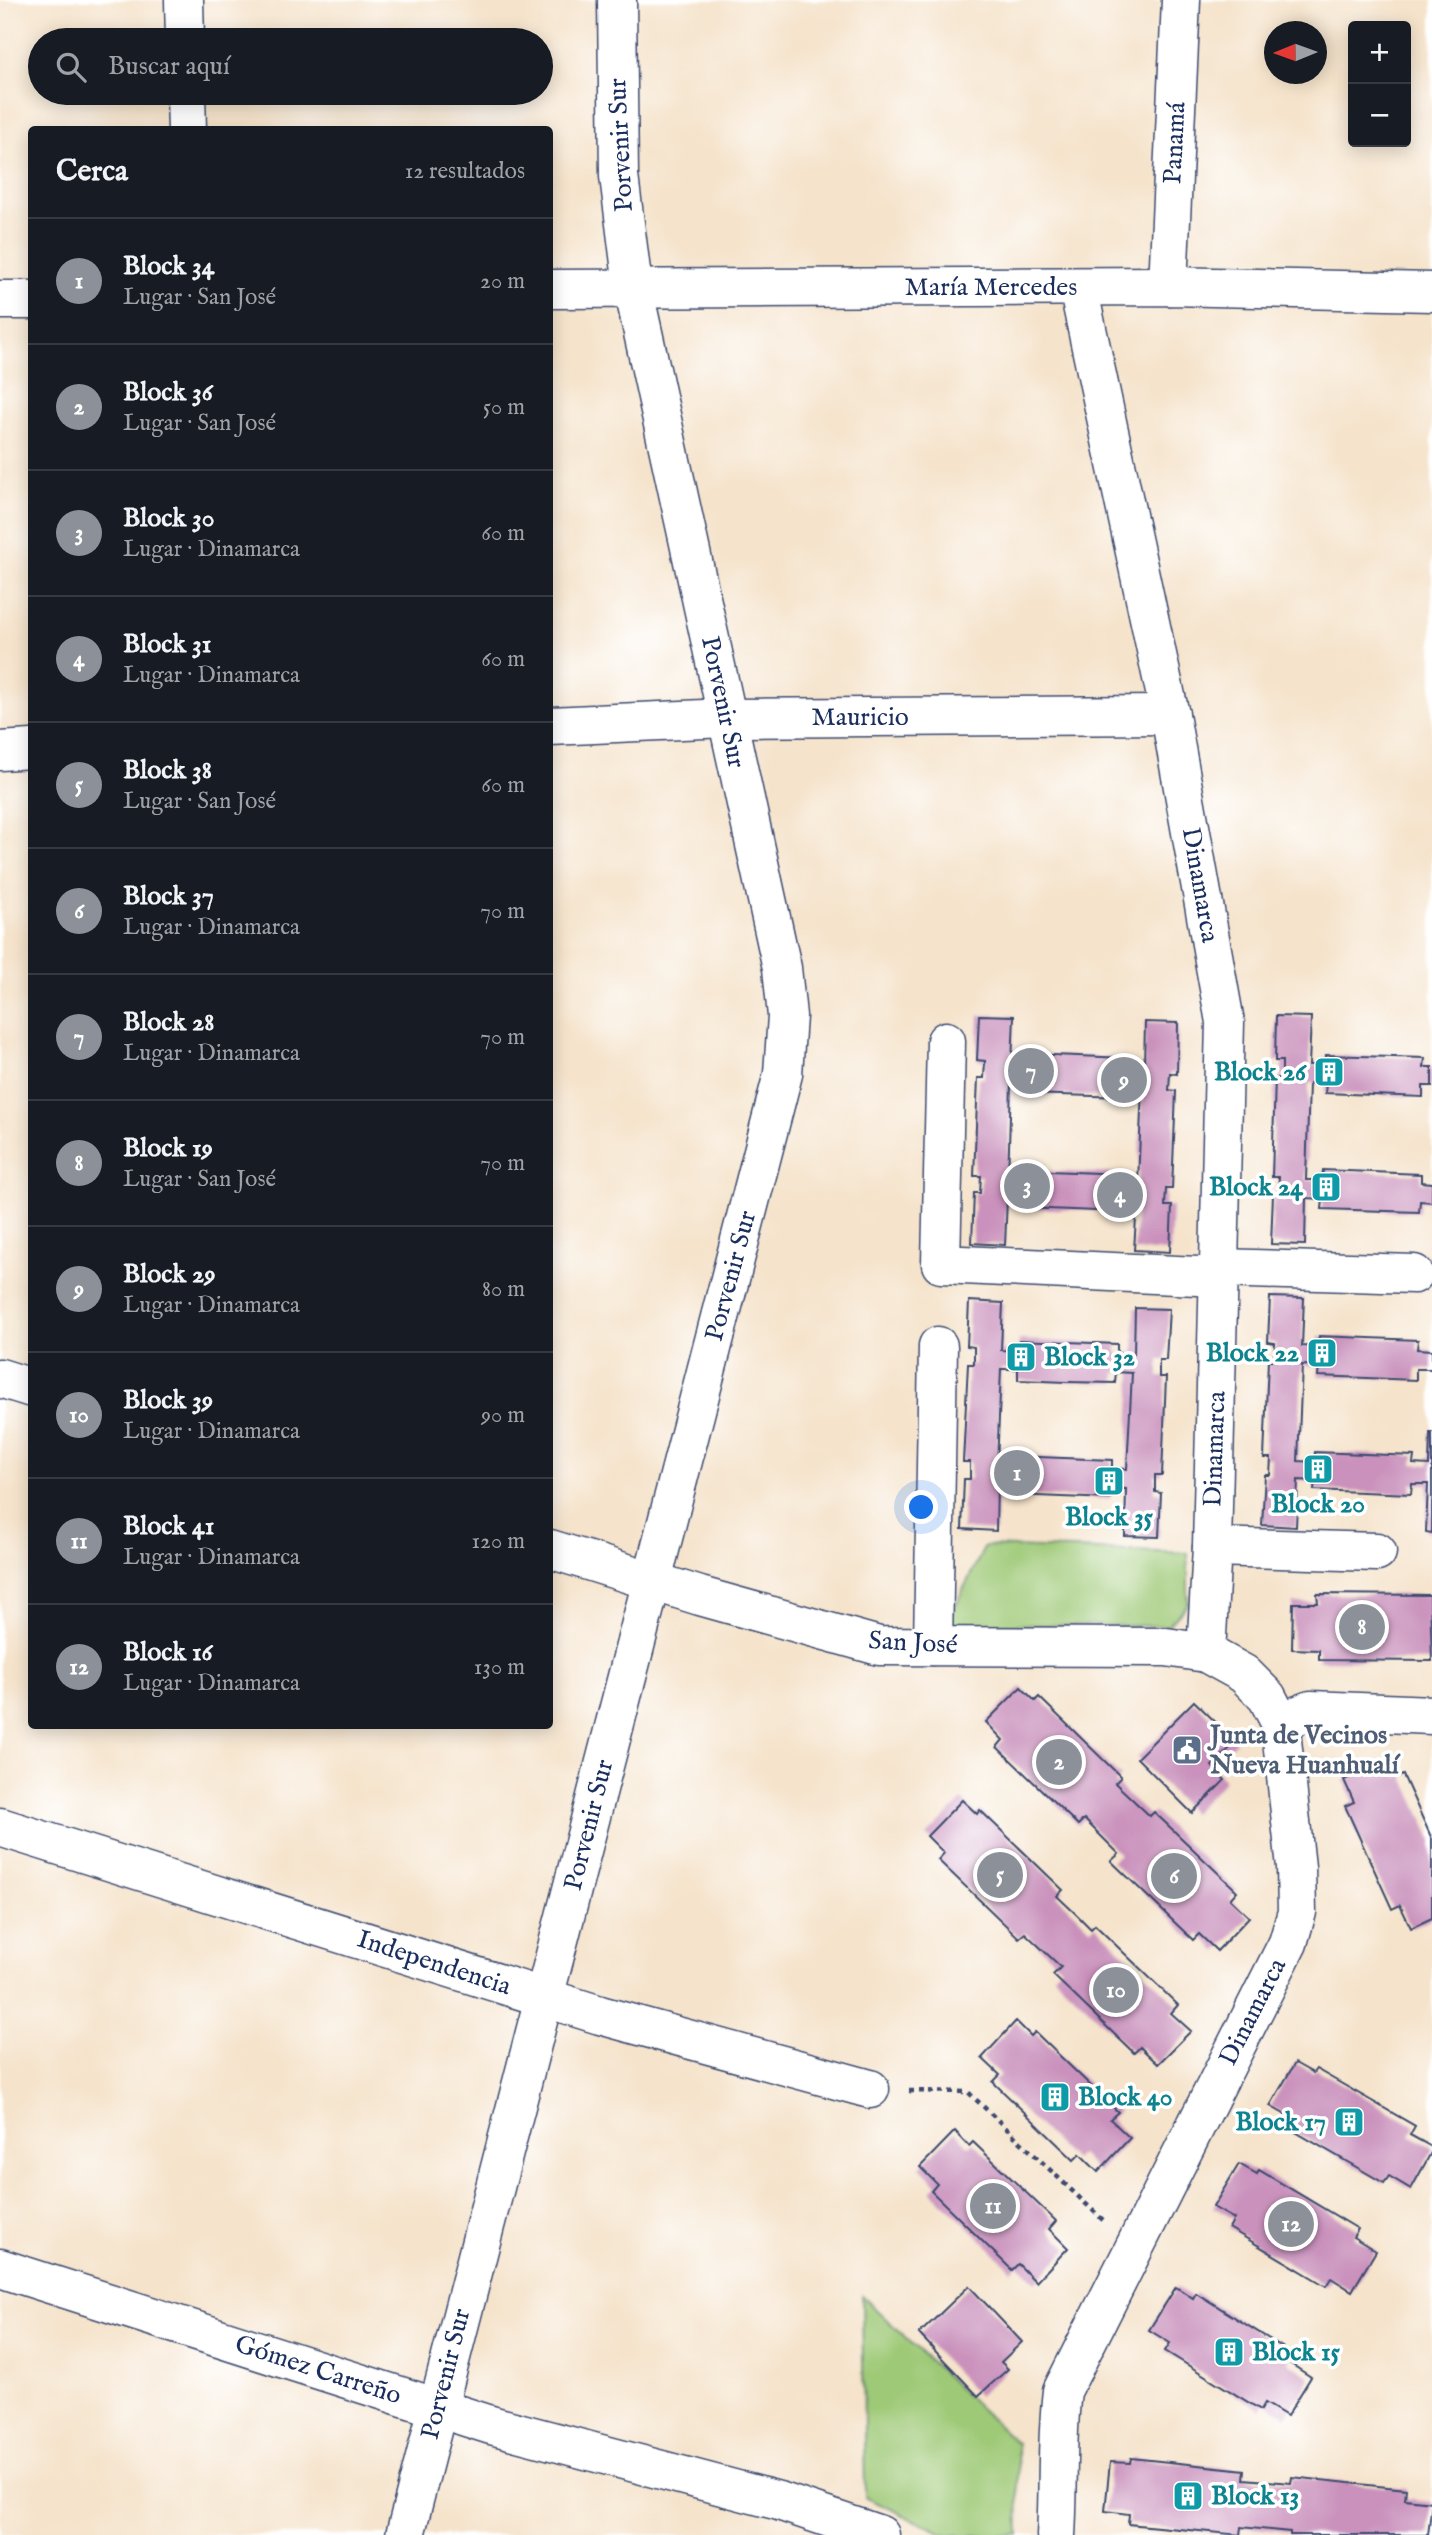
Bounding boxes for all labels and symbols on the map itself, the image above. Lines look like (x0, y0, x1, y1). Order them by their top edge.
north arrow (1264, 21, 1327, 84)
street label: Porvenir Sur (601, 77, 641, 213)
street label: Panamá (1156, 100, 1194, 185)
street label: María Mercedes (905, 271, 1077, 304)
street label: Porvenir Sur (693, 633, 753, 771)
street label: Mauricio (811, 701, 909, 734)
street label: Dinamarca (1174, 825, 1226, 946)
pin: 7 (1008, 1045, 1054, 1097)
pin: 9 (1101, 1054, 1147, 1106)
building icon: Block 26 (1312, 1055, 1346, 1089)
place label: Block 26 (1214, 1056, 1307, 1089)
pin: 3 (1004, 1160, 1050, 1212)
pin: 4 (1097, 1169, 1143, 1221)
building icon: Block 24 (1309, 1170, 1343, 1204)
place label: Block 24 (1209, 1171, 1304, 1204)
street label: Porvenir Sur (698, 1207, 764, 1345)
building icon: Block 22 (1305, 1336, 1339, 1370)
place label: Block 22 (1206, 1337, 1299, 1370)
building icon: Block 32 (1004, 1340, 1038, 1374)
place label: Block 32 (1044, 1341, 1135, 1374)
street label: Dinamarca (1196, 1390, 1234, 1508)
pin: 1 (994, 1447, 1040, 1499)
building icon: Block 20 (1301, 1452, 1335, 1486)
building icon: Block 35 (1092, 1464, 1126, 1498)
place label: Block 20 (1271, 1488, 1365, 1521)
your location (904, 1490, 938, 1524)
place label: Block 35 (1065, 1501, 1154, 1534)
pin: 8 (1339, 1601, 1385, 1653)
street label: San José (868, 1624, 958, 1662)
place label: Junta de Vecinos Nueva Huanhualí (1207, 1719, 1401, 1782)
public building icon: Junta de Vecinos Nueva Huanhualí (1170, 1733, 1204, 1767)
pin: 2 (1036, 1736, 1082, 1788)
street label: Porvenir Sur (557, 1756, 621, 1894)
pin: 5 (977, 1849, 1023, 1901)
pin: 6 (1151, 1850, 1197, 1902)
street label: Independencia (353, 1923, 516, 2004)
street label: Dinamarca (1212, 1952, 1294, 2071)
pin: 10 (1093, 1964, 1139, 2016)
building icon: Block 40 (1038, 2080, 1072, 2114)
place label: Block 40 (1078, 2081, 1172, 2114)
building icon: Block 17 (1332, 2105, 1366, 2139)
place label: Block 17 (1235, 2106, 1326, 2139)
pin: 11 (970, 2180, 1016, 2232)
pin: 12 (1268, 2198, 1314, 2250)
street label: Porvenir Sur (414, 2305, 478, 2443)
street label: Gómez Carreño (231, 2328, 405, 2412)
building icon: Block 15 (1212, 2335, 1246, 2369)
place label: Block 15 (1252, 2336, 1341, 2369)
building icon: Block 13 (1171, 2479, 1205, 2513)
place label: Block 13 (1211, 2480, 1299, 2513)

